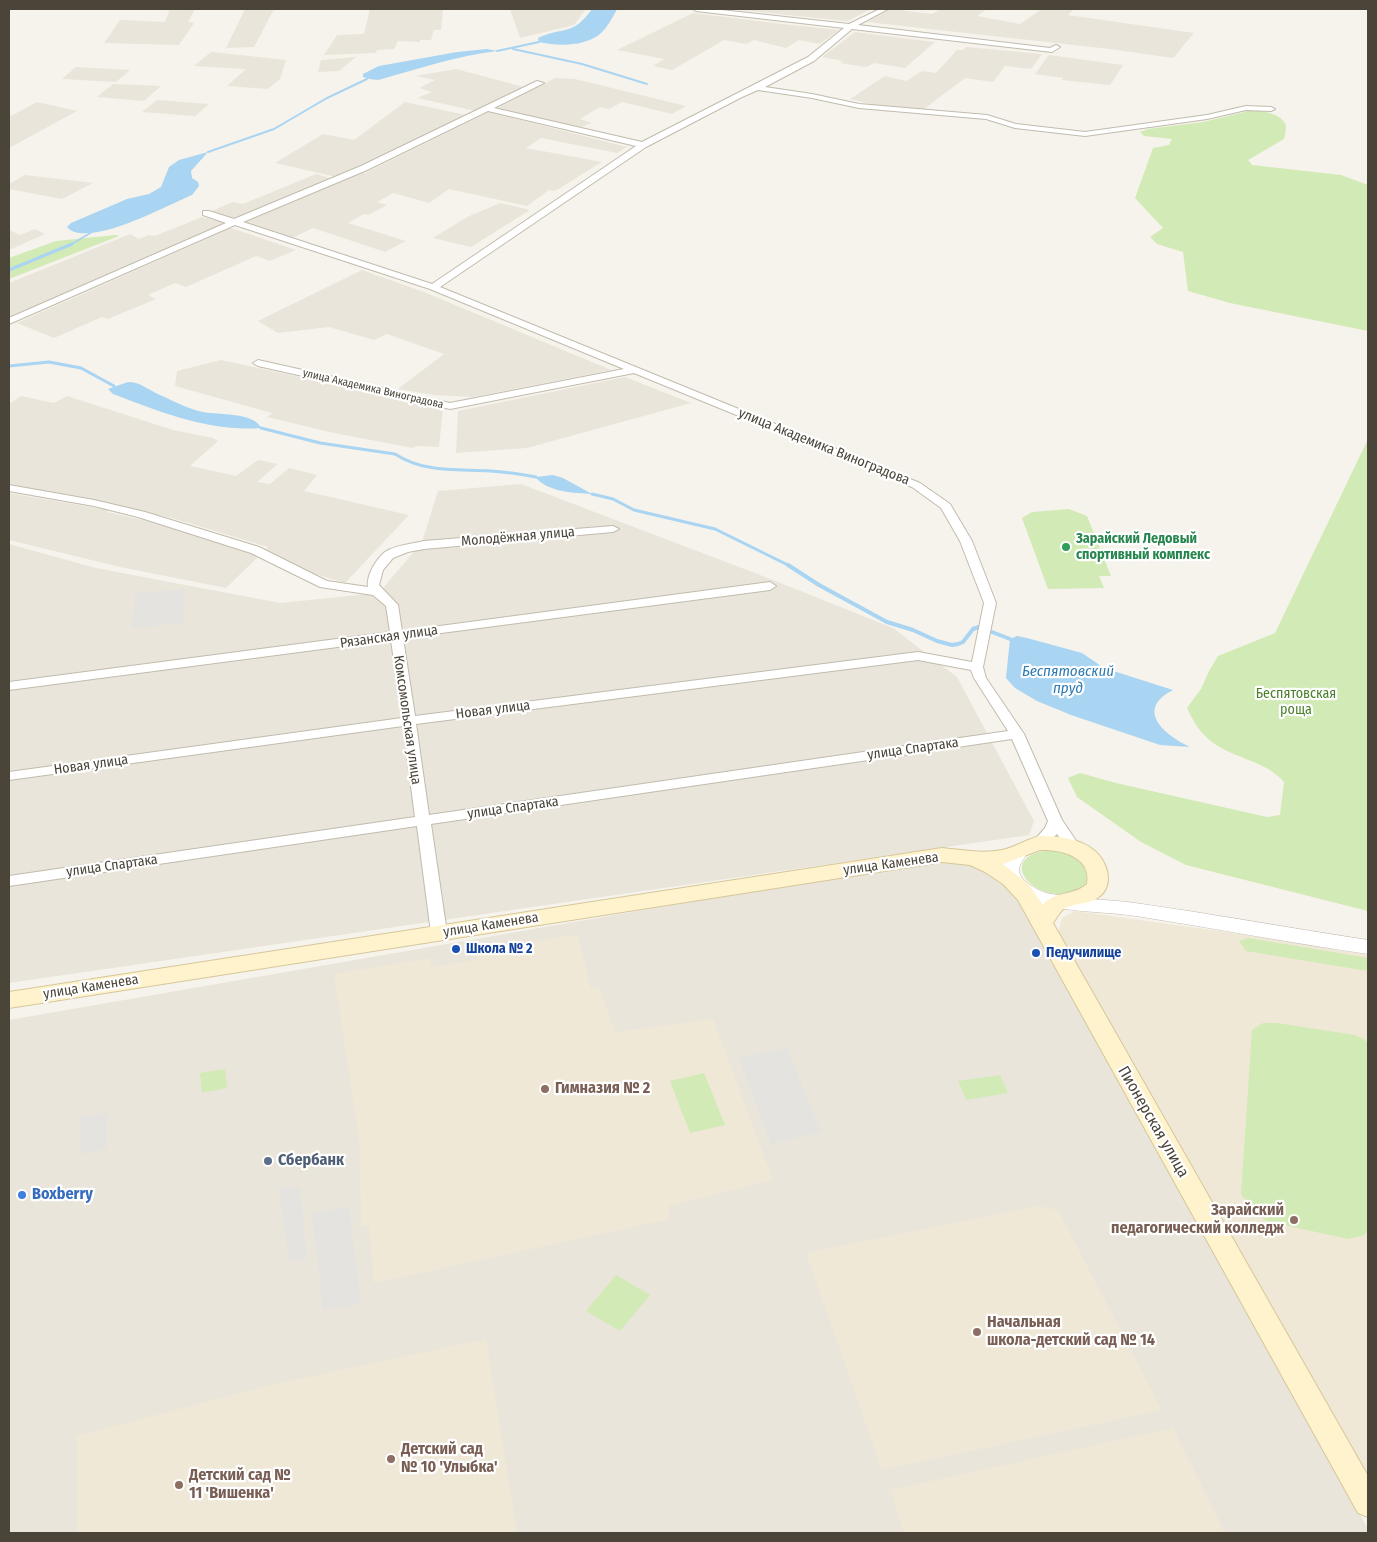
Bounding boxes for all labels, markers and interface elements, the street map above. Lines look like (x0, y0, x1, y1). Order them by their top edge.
street label: улица Академика Виноградова (301, 366, 445, 412)
street label: улица Академика Виноградова (736, 405, 912, 489)
street label: Молодёжная улица (460, 524, 576, 550)
place label: Зарайский Ледовый спортивный комплекс (1076, 531, 1210, 564)
marker: Зарайский Ледовый спортивный комплекс (1060, 541, 1072, 553)
street label: Рязанская улица (339, 622, 439, 652)
street label: Комсомольская улица (390, 654, 424, 786)
water label: Беспятовский пруд (1022, 663, 1114, 698)
park label: Беспятовская роща (1256, 686, 1336, 719)
street label: Новая улица (455, 697, 531, 723)
street label: улица Спартака (866, 734, 960, 764)
street label: Новая улица (53, 751, 129, 779)
street label: улица Спартака (466, 793, 560, 823)
street label: улица Каменева (842, 849, 940, 879)
street label: улица Спартака (65, 851, 159, 881)
street label: улица Каменева (442, 909, 540, 941)
place label: Школа № 2 (466, 941, 532, 957)
marker: Школа № 2 (450, 943, 462, 955)
place label: Педучилище (1046, 945, 1121, 961)
marker: Педучилище (1030, 947, 1042, 959)
street label: улица Каменева (42, 971, 140, 1003)
street label: Пионерская улица (1113, 1063, 1193, 1181)
place label: Гимназия № 2 (555, 1079, 650, 1099)
marker: Гимназия № 2 (539, 1083, 551, 1095)
place label: Сбербанк (278, 1151, 344, 1171)
marker: Сбербанк (262, 1155, 274, 1167)
place label: Boxberry (32, 1185, 93, 1205)
marker: Boxberry (16, 1189, 28, 1201)
place label: Зарайский педагогический колледж (1111, 1201, 1284, 1239)
marker: Зарайский педагогический колледж (1288, 1214, 1300, 1226)
place label: Начальная школа-детский сад № 14 (987, 1313, 1155, 1351)
marker: Начальная школа-детский сад № 14 (971, 1326, 983, 1338)
place label: Детский сад № 10 'Улыбка' (401, 1440, 498, 1478)
marker: Детский сад № 10 'Улыбка' (385, 1453, 397, 1465)
place label: Детский сад № 11 'Вишенка' (189, 1466, 291, 1504)
marker: Детский сад № 11 'Вишенка' (173, 1479, 185, 1491)

